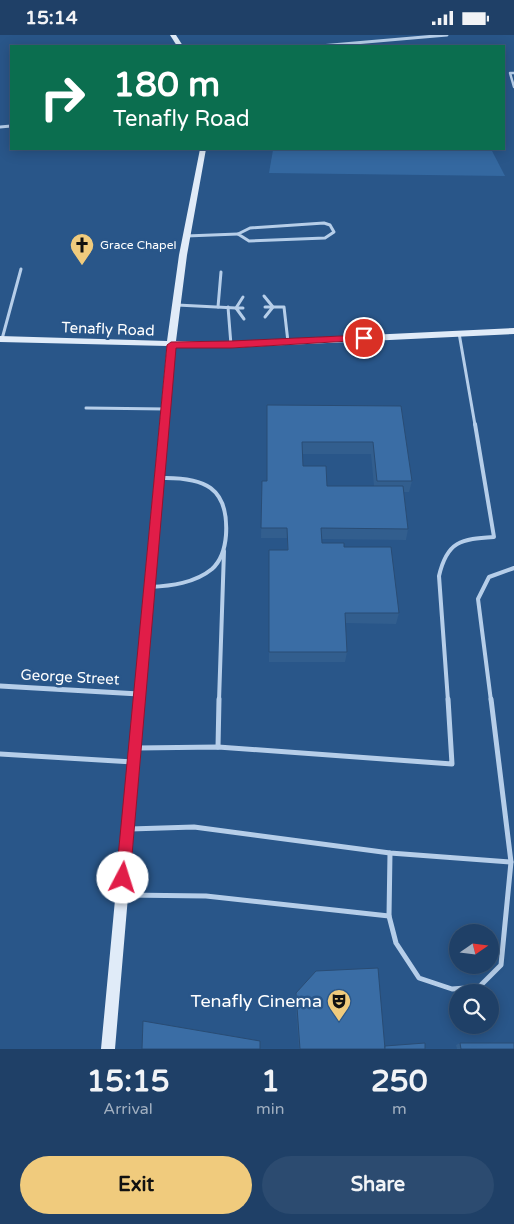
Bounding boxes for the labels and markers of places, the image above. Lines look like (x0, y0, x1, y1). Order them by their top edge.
church icon: Grace Chapel (69, 232, 95, 266)
place label: Grace Chapel (100, 238, 176, 252)
pin (343, 317, 385, 359)
theatre icon: Tenafly Cinema (326, 988, 352, 1022)
place label: Tenafly Cinema (191, 990, 322, 1012)

